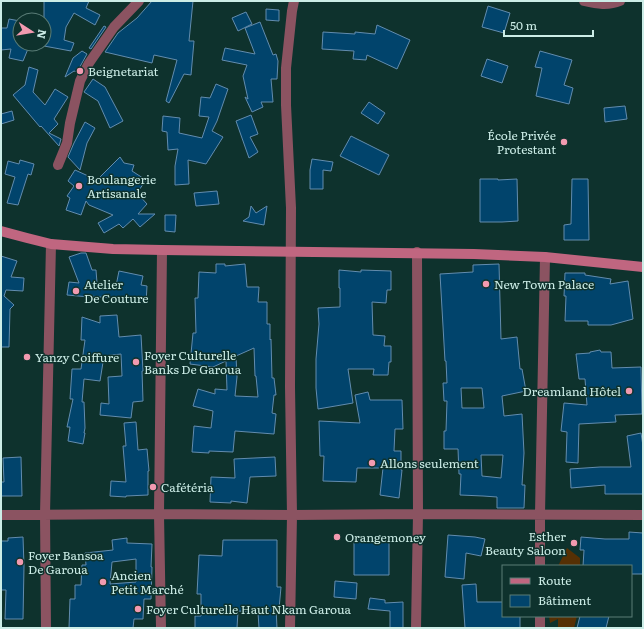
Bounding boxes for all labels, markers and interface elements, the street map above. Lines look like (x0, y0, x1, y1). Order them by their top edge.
north arrow (12, 12, 52, 52)
scale bar (504, 12, 593, 38)
text: 50 m (510, 16, 537, 34)
text: N (34, 28, 52, 40)
place label: Beignetariat (88, 62, 159, 80)
marker: Beignetariat (75, 66, 85, 76)
place label: École Privée Protestant (487, 126, 556, 158)
marker: École Privée Protestant (559, 137, 569, 147)
place label: Boulangerie Artisanale (87, 170, 156, 202)
marker: Boulangerie Artisanale (74, 181, 84, 191)
place label: Atelier De Couture (84, 275, 149, 307)
place label: New Town Palace (494, 275, 594, 293)
marker: New Town Palace (481, 279, 491, 289)
marker: Atelier De Couture (71, 286, 81, 296)
place label: Foyer Culturelle Banks De Garoua (144, 346, 242, 378)
place label: Yanzy Coiffure (35, 348, 119, 366)
marker: Yanzy Coiffure (22, 352, 32, 362)
marker: Foyer Culturelle Banks De Garoua (131, 357, 141, 367)
place label: Dreamland Hôtel (522, 382, 621, 400)
marker: Dreamland Hôtel (624, 386, 634, 396)
place label: Allons seulement (380, 454, 479, 472)
marker: Allons seulement (367, 458, 377, 468)
place label: Cafétéria (161, 478, 214, 496)
marker: Cafétéria (148, 482, 158, 492)
place label: Esther Beauty Saloon (485, 527, 566, 559)
place label: Orangemoney (345, 528, 426, 546)
marker: Orangemoney (332, 532, 342, 542)
marker: Esther Beauty Saloon (569, 538, 579, 548)
place label: Foyer Bansoa De Garoua (28, 546, 104, 578)
marker: Foyer Bansoa De Garoua (15, 557, 25, 567)
legend (502, 565, 632, 617)
place label: Ancien Petit Marché (111, 566, 184, 598)
text: Route (538, 571, 572, 589)
marker: Ancien Petit Marché (98, 577, 108, 587)
text: Bâtiment (538, 591, 591, 609)
place label: Foyer Culturelle Haut Nkam Garoua (146, 600, 352, 618)
marker: Foyer Culturelle Haut Nkam Garoua (133, 604, 143, 614)

